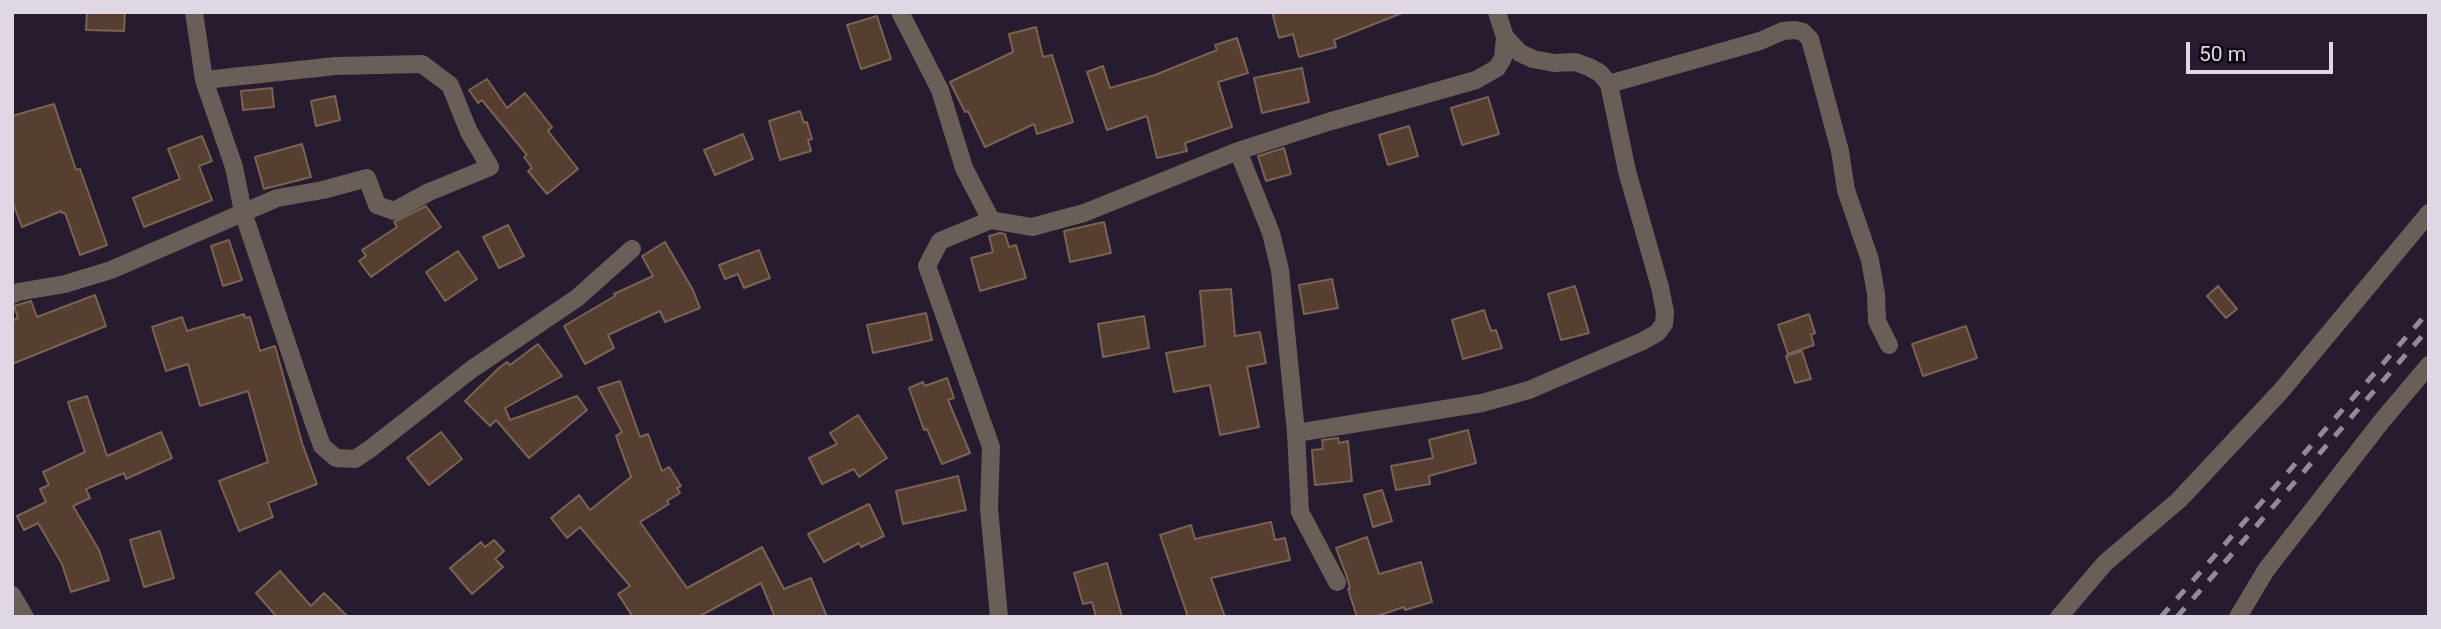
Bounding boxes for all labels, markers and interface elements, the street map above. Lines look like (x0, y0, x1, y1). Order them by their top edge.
scale bar (2189, 28, 2336, 72)
text: 50 m (2199, 42, 2246, 66)

